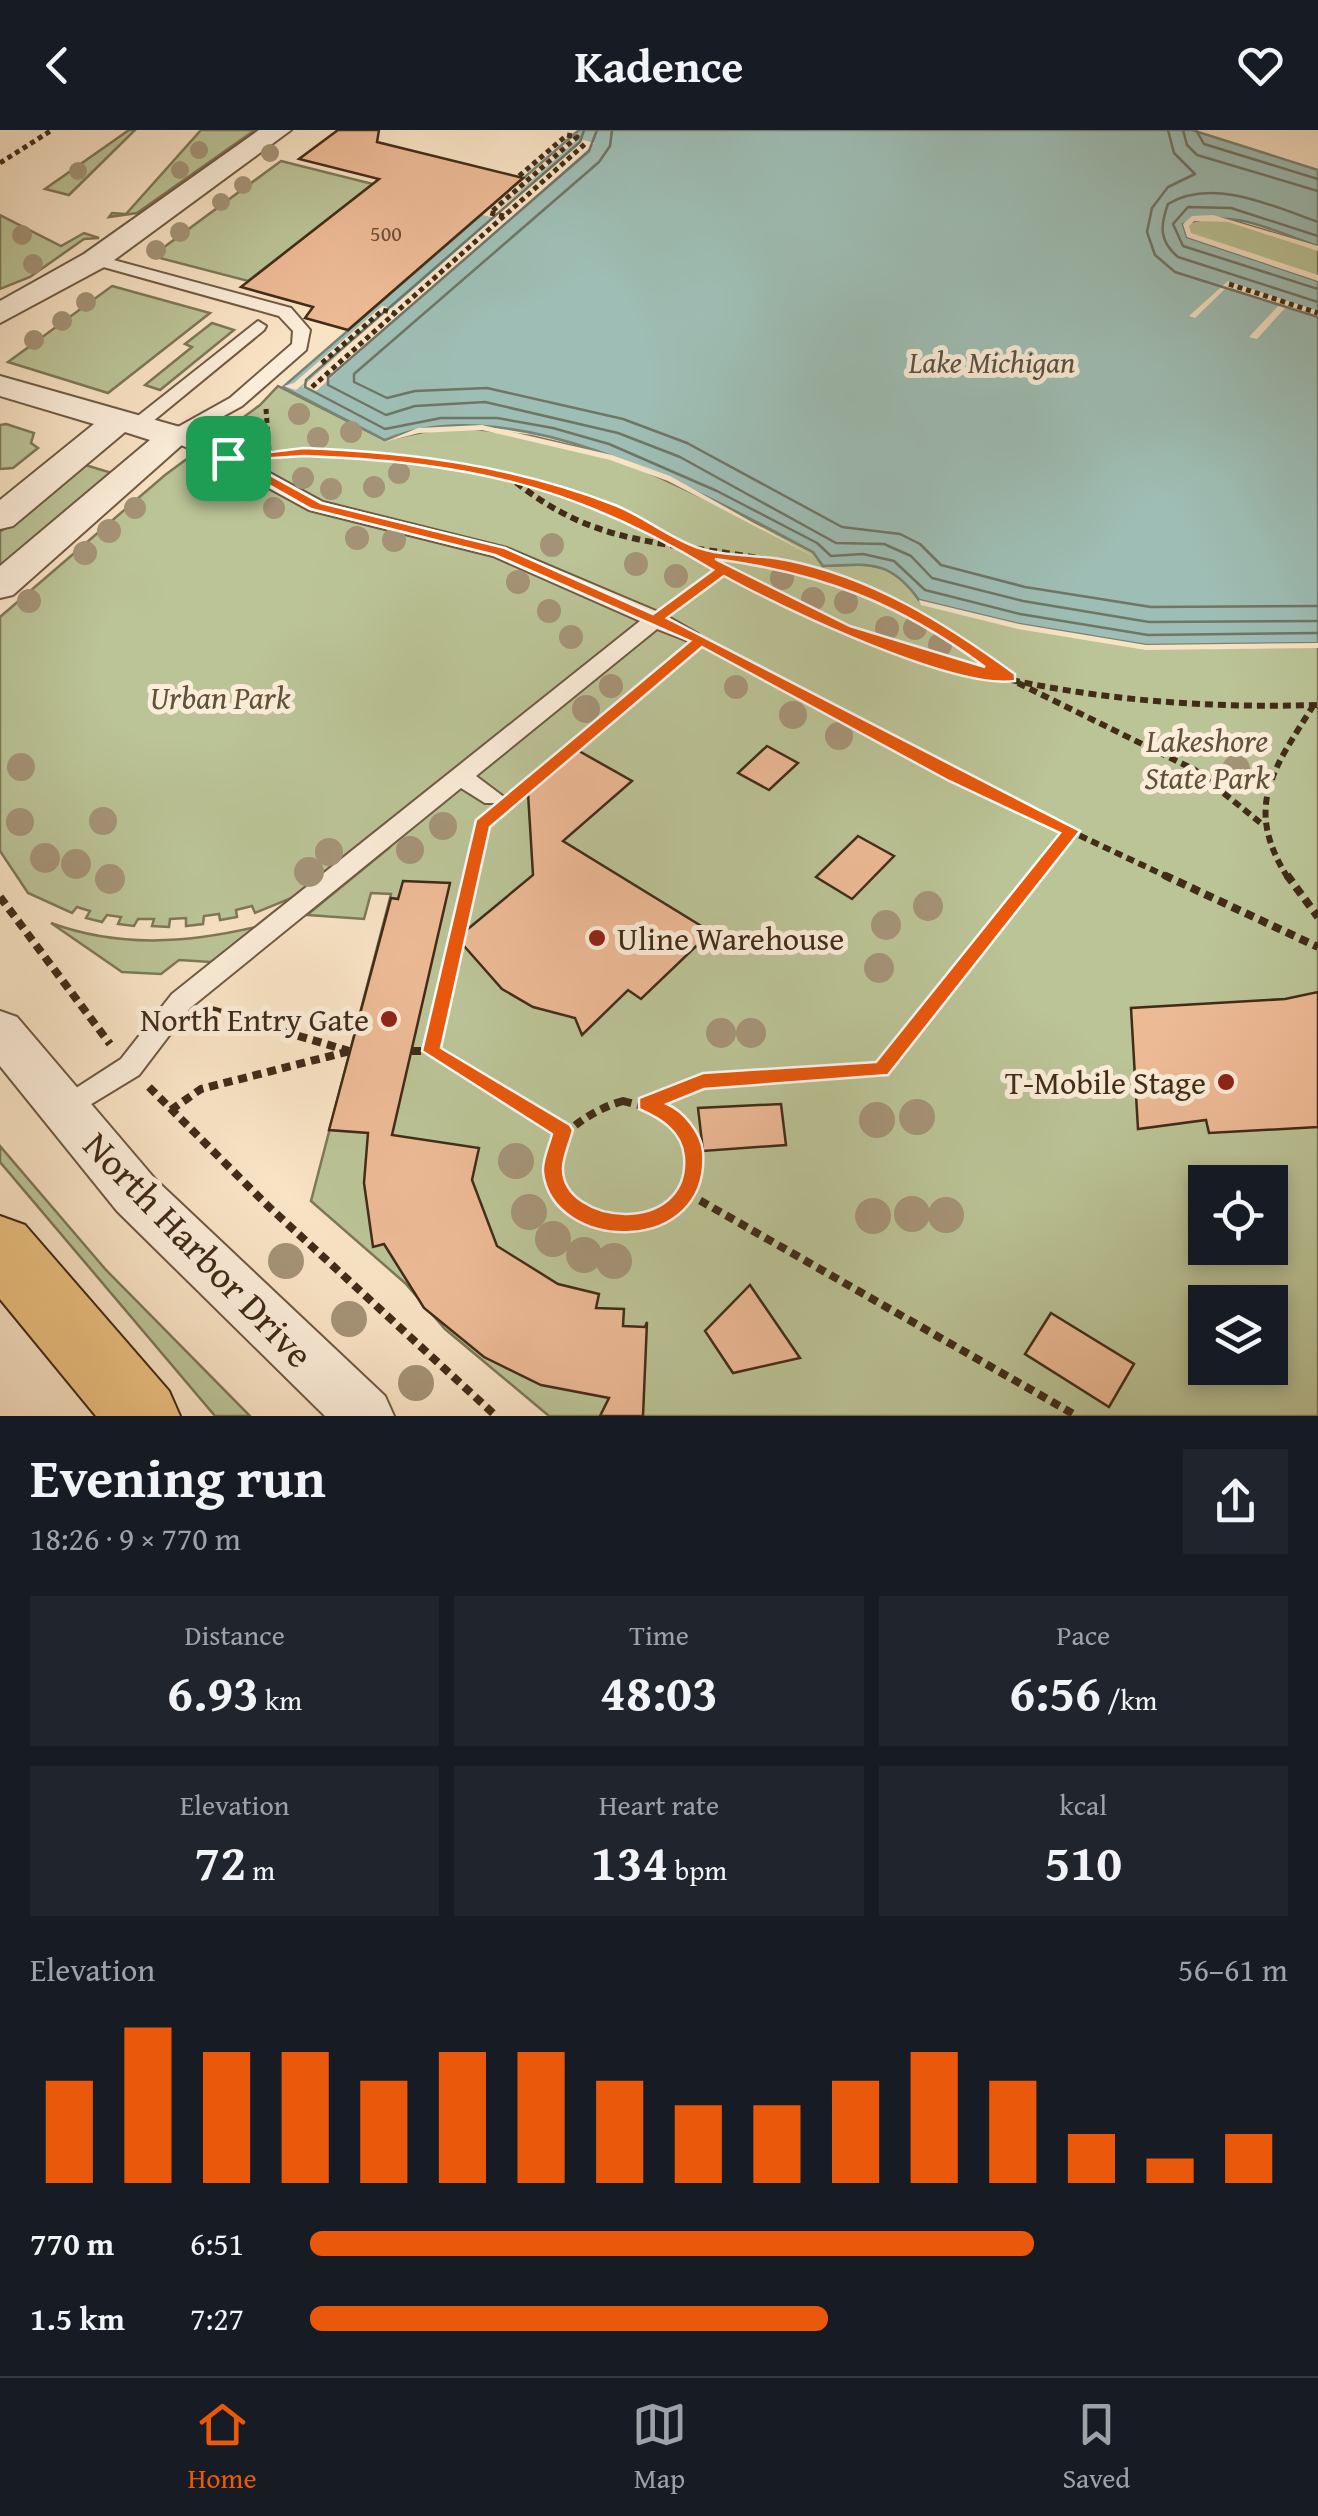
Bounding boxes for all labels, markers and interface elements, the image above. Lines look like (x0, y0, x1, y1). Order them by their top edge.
text: Kadence (575, 33, 743, 98)
icon: back (30, 38, 85, 93)
icon: heart (1233, 38, 1288, 93)
house number: 500 (370, 217, 402, 249)
water label: Lake Michigan (908, 340, 1075, 384)
pin (186, 416, 271, 501)
icon: arrive (201, 431, 256, 486)
park label: Urban Park (150, 674, 291, 721)
park label: Lakeshore State Park (1144, 717, 1270, 801)
place label: Uline Warehouse (617, 915, 844, 962)
marker: Uline Warehouse (586, 927, 608, 949)
place label: North Entry Gate (140, 996, 369, 1043)
marker: North Entry Gate (378, 1008, 400, 1030)
place label: T-Mobile Stage (1005, 1059, 1206, 1106)
marker: T-Mobile Stage (1215, 1071, 1237, 1093)
street label: North Harbor Drive (71, 1118, 327, 1380)
map controls (1188, 1165, 1288, 1385)
button: locate (1188, 1165, 1288, 1265)
button: layers (1188, 1285, 1288, 1385)
text: Evening run (30, 1437, 326, 1517)
button: share (1183, 1449, 1288, 1554)
text: 18:26 · 9 × 770 m (30, 1515, 241, 1562)
text: Distance (184, 1614, 285, 1655)
text: Time (629, 1614, 689, 1655)
text: Pace (1056, 1614, 1110, 1655)
text: 6.93 (167, 1655, 259, 1728)
text: 48:03 (600, 1655, 718, 1728)
text: 6:56 (1009, 1655, 1101, 1728)
text: km (259, 1679, 302, 1720)
text: /km (1101, 1679, 1157, 1720)
text: Elevation (180, 1784, 289, 1825)
text: Heart rate (599, 1784, 719, 1825)
text: kcal (1059, 1784, 1107, 1825)
text: 72 (194, 1825, 246, 1898)
text: 134 (591, 1825, 669, 1898)
text: 510 (1044, 1825, 1122, 1898)
text: m (246, 1849, 275, 1890)
text: bpm (669, 1849, 727, 1890)
text: Elevation (30, 1946, 155, 1993)
text: 56–61 m (1178, 1946, 1288, 1993)
text: 770 m (30, 2220, 114, 2267)
text: 6:51 (190, 2220, 244, 2267)
text: 1.5 km (30, 2295, 125, 2342)
text: 7:27 (190, 2295, 244, 2342)
tab: Home (188, 2397, 257, 2498)
tab: Map (632, 2397, 687, 2498)
tab: Saved (1062, 2397, 1130, 2498)

